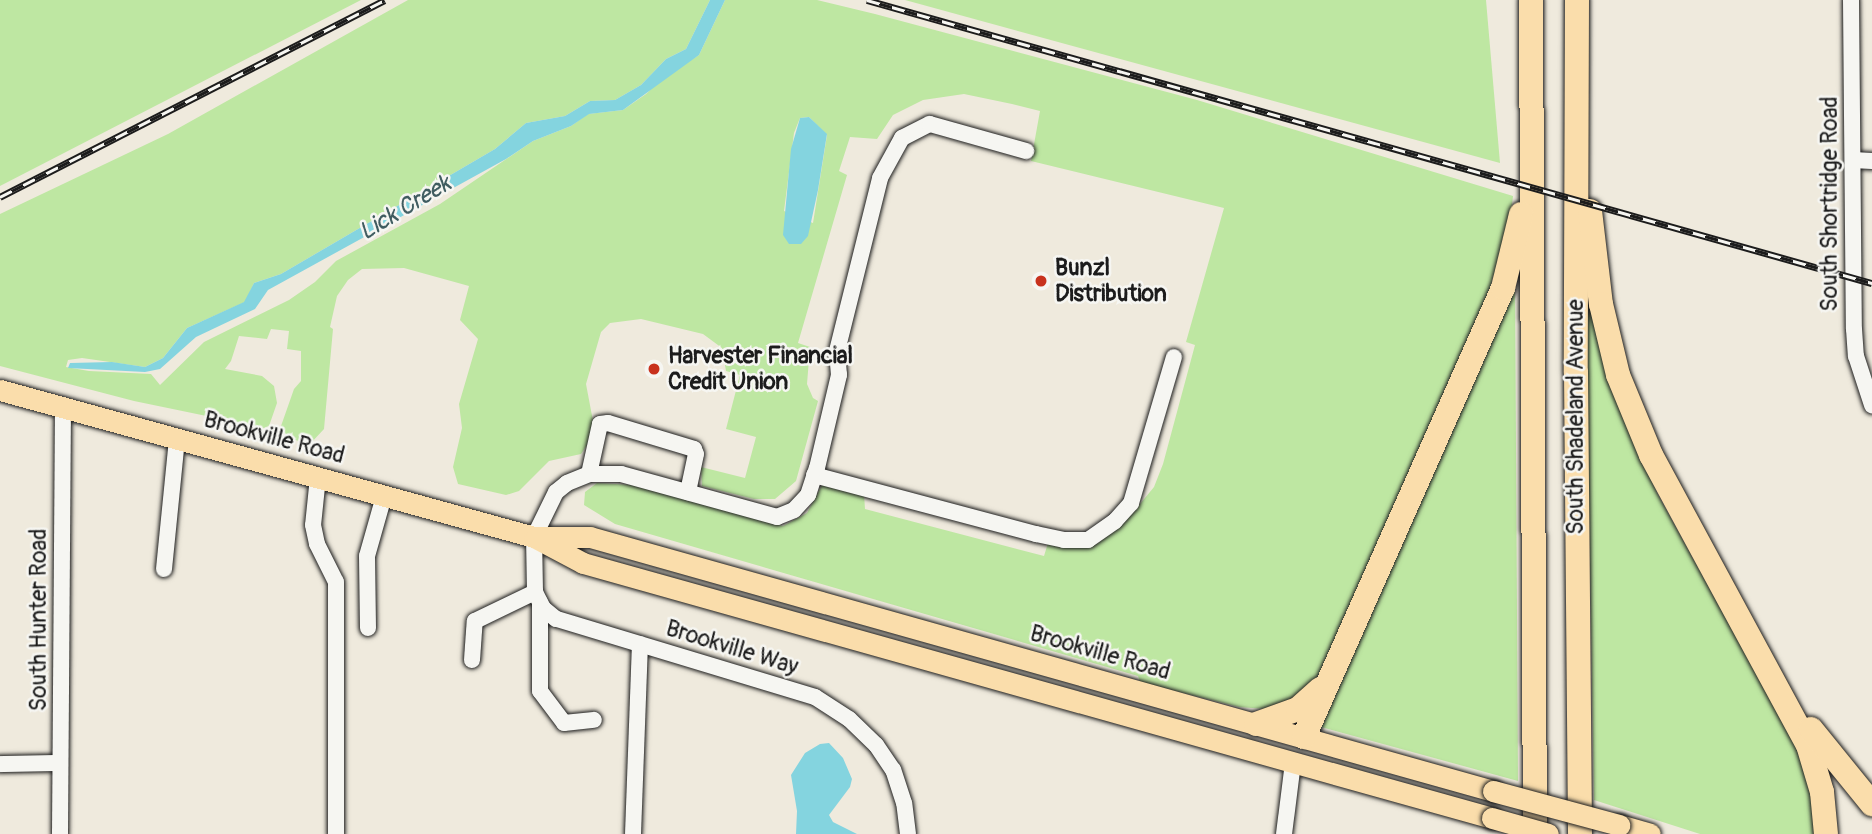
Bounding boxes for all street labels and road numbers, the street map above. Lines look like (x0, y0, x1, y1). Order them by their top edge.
street label: South Shortridge Road (1816, 96, 1844, 312)
street label: South Shadeland Avenue (1562, 299, 1590, 535)
street label: Brookville Road (201, 406, 347, 470)
street label: South Hunter Road (25, 529, 53, 711)
street label: Brookville Way (662, 615, 802, 681)
street label: Brookville Road (1027, 620, 1173, 686)

